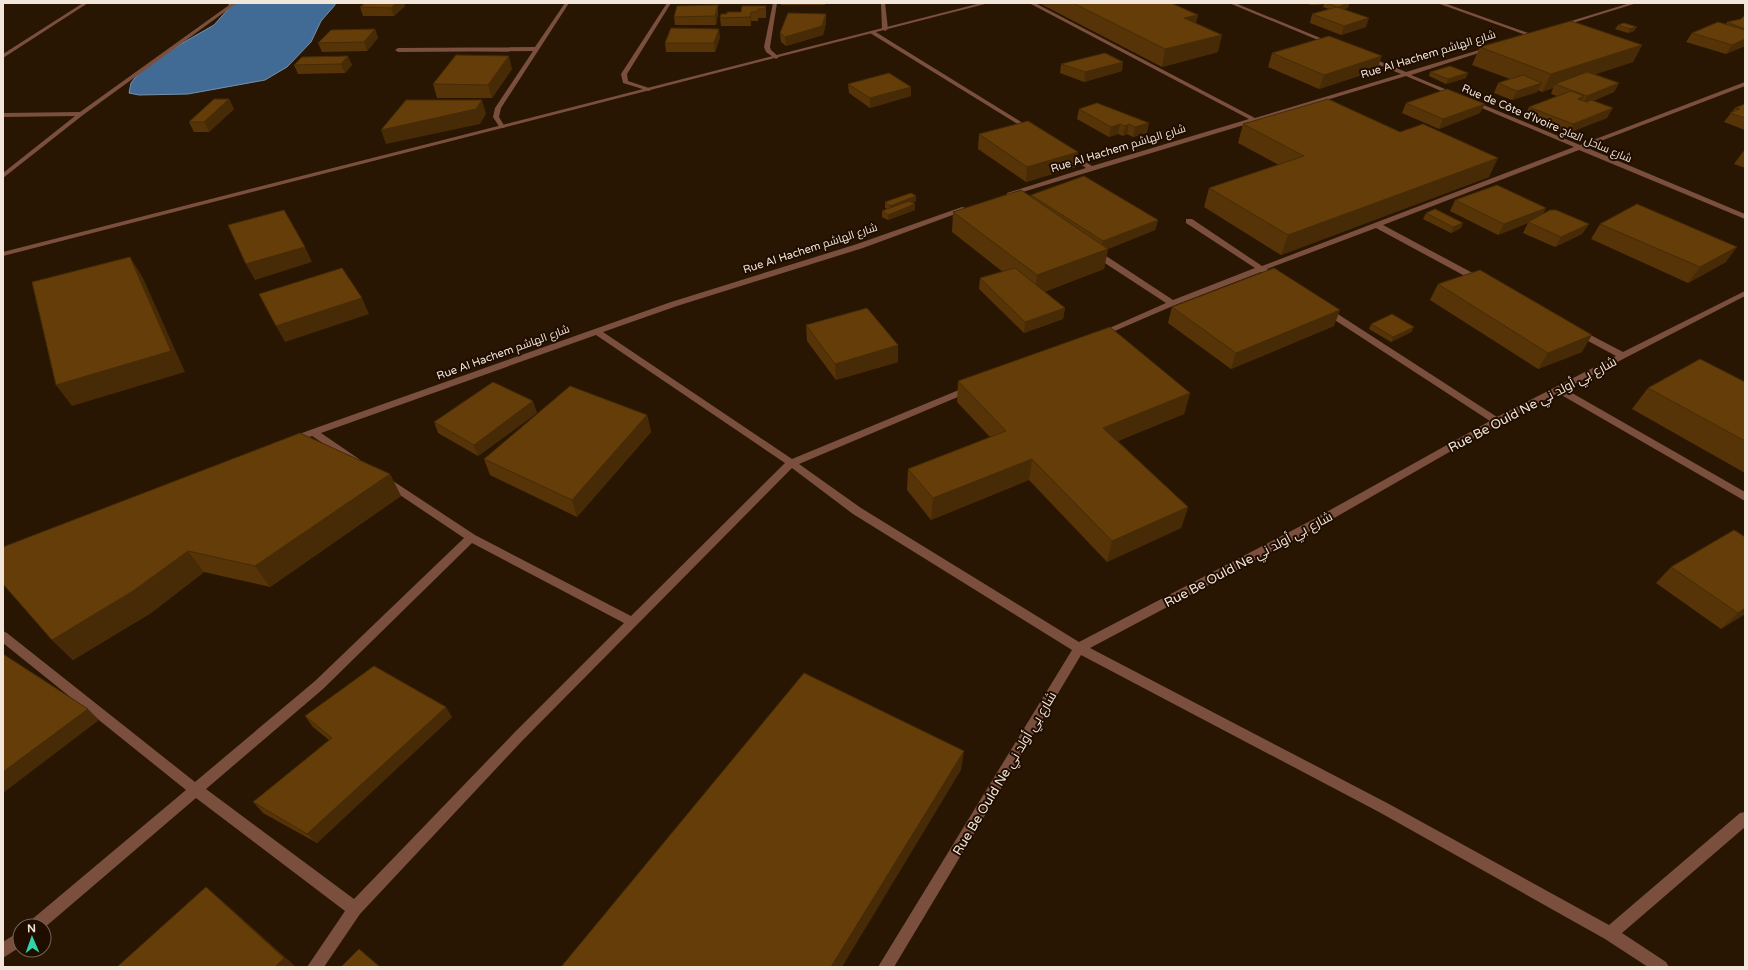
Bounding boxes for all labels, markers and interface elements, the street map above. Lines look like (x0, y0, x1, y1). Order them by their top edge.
street label: Rue Al Hachem شارع الهاشم (1359, 28, 1498, 82)
street label: Rue de Côte d'Ivoire شارع ساحل العاج (1459, 82, 1634, 166)
street label: Rue Al Hachem شارع الهاشم (1049, 122, 1188, 176)
street label: Rue Al Hachem شارع الهاشم (741, 221, 879, 277)
street label: Rue Al Hachem شارع الهاشم (435, 322, 572, 384)
street label: Rue Be Ould Ne شارع بي أولد ني (1445, 353, 1620, 458)
street label: Rue Be Ould Ne شارع بي أولد ني (1161, 508, 1336, 613)
street label: Rue Be Ould Ne شارع بي أولد ني (949, 688, 1062, 859)
north arrow (12, 918, 52, 958)
text: N (27, 922, 36, 935)

